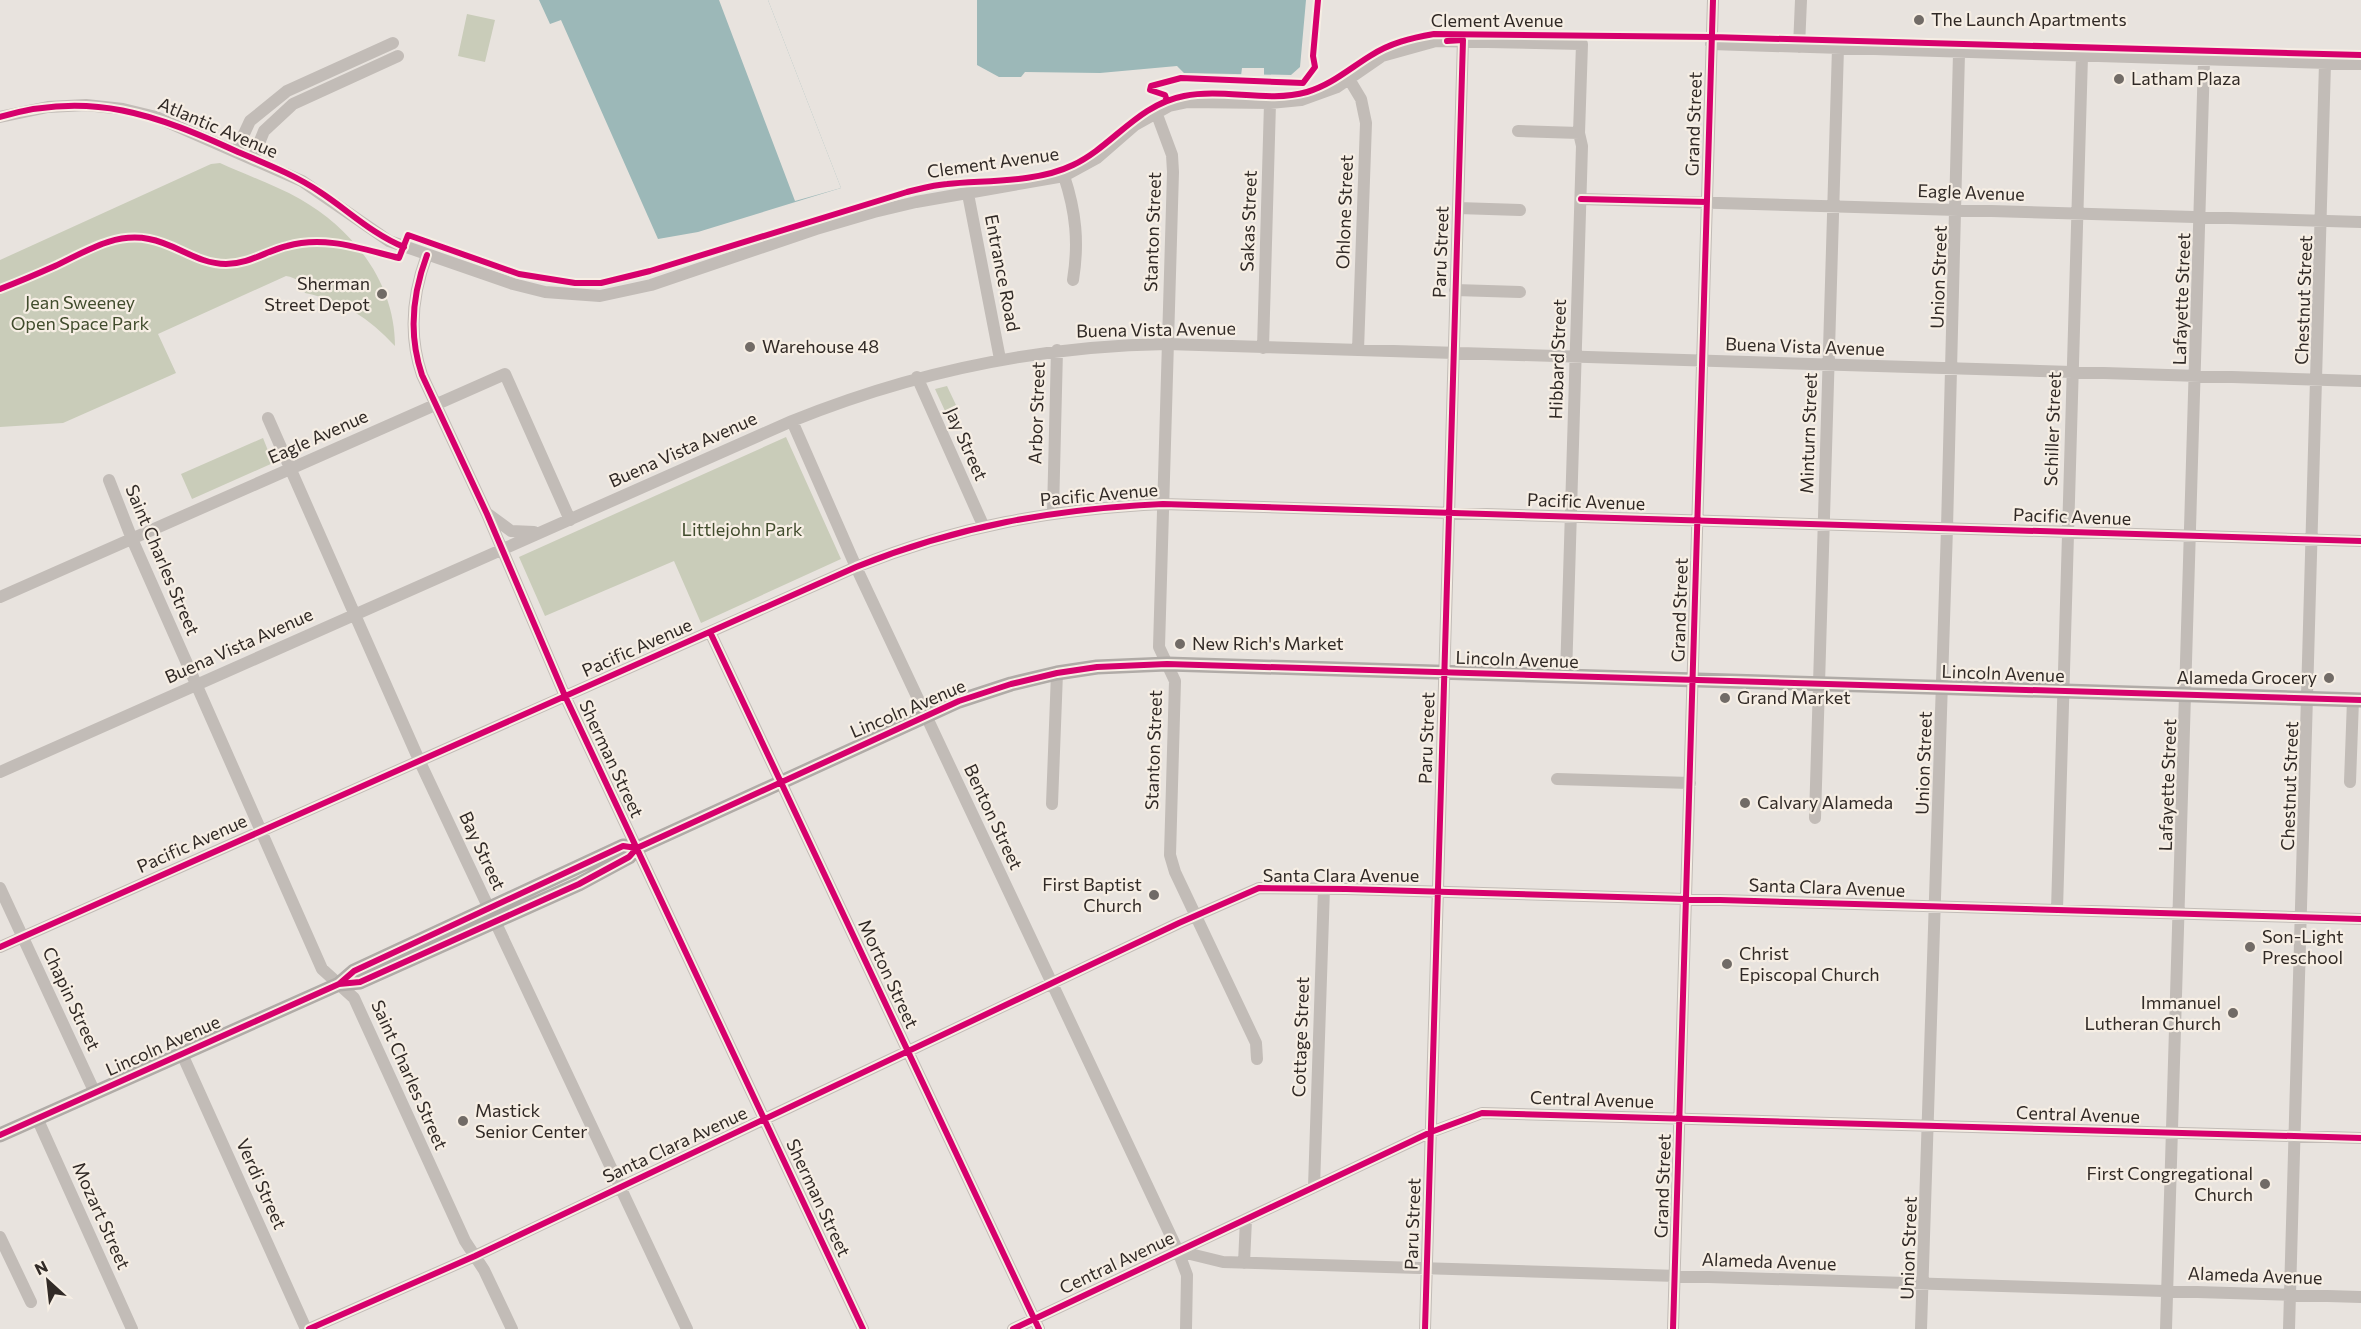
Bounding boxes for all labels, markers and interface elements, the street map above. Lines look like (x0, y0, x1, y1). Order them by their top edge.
place label: The Launch Apartments (1931, 8, 2127, 30)
street label: Clement Avenue (1431, 9, 1563, 31)
marker: The Launch Apartments (1912, 13, 1926, 27)
place label: Latham Plaza (2131, 67, 2241, 89)
street label: Grand Street (1680, 71, 1706, 177)
marker: Latham Plaza (2112, 72, 2126, 86)
street label: Atlantic Avenue (155, 92, 281, 162)
street label: Clement Avenue (926, 142, 1060, 182)
street label: Ohlone Street (1331, 154, 1357, 270)
street label: Sakas Street (1235, 170, 1261, 272)
street label: Stanton Street (1139, 172, 1165, 292)
street label: Eagle Avenue (1917, 179, 2025, 205)
street label: Paru Street (1427, 205, 1453, 298)
street label: Entrance Road (981, 212, 1025, 333)
street label: Union Street (1925, 225, 1951, 329)
street label: Lafayette Street (2168, 232, 2194, 366)
street label: Chestnut Street (2290, 235, 2316, 365)
place label: Sherman Street Depot (264, 272, 370, 315)
marker: Sherman Street Depot (375, 287, 389, 301)
park label: Jean Sweeney Open Space Park (11, 291, 150, 334)
street label: Hibbard Street (1544, 298, 1570, 420)
street label: Buena Vista Avenue (1076, 317, 1236, 341)
street label: Buena Vista Avenue (1725, 332, 1885, 360)
place label: Warehouse 48 (762, 335, 879, 357)
marker: Warehouse 48 (743, 340, 757, 354)
street label: Arbor Street (1023, 361, 1049, 465)
street label: Schiller Street (2039, 371, 2065, 487)
street label: Minturn Street (1795, 372, 1821, 494)
street label: Jay Street (941, 403, 993, 484)
street label: Eagle Avenue (264, 404, 371, 468)
street label: Buena Vista Avenue (605, 407, 760, 492)
street label: Pacific Avenue (1039, 478, 1159, 510)
street label: Saint Charles Street (121, 481, 205, 638)
street label: Pacific Avenue (1527, 488, 1646, 514)
street label: Pacific Avenue (2013, 503, 2132, 529)
park label: Littlejohn Park (682, 518, 803, 540)
street label: Grand Street (1666, 557, 1692, 663)
street label: Buena Vista Avenue (161, 603, 316, 688)
street label: Pacific Avenue (578, 613, 695, 681)
place label: New Rich's Market (1192, 632, 1344, 654)
marker: New Rich's Market (1173, 637, 1187, 651)
street label: Lincoln Avenue (1455, 646, 1579, 672)
street label: Lincoln Avenue (1941, 660, 2065, 686)
place label: Alameda Grocery (2176, 666, 2317, 688)
marker: Alameda Grocery (2322, 671, 2336, 685)
street label: Lincoln Avenue (847, 674, 969, 742)
place label: Grand Market (1737, 686, 1851, 708)
street label: Stanton Street (1140, 690, 1166, 810)
street label: Paru Street (1413, 691, 1439, 784)
marker: Grand Market (1718, 691, 1732, 705)
street label: Sherman Street (575, 696, 649, 821)
street label: Union Street (1910, 711, 1936, 815)
street label: Lafayette Street (2154, 718, 2180, 852)
street label: Chestnut Street (2276, 721, 2302, 851)
street label: Benton Street (960, 760, 1028, 873)
place label: Calvary Alameda (1757, 791, 1893, 813)
marker: Calvary Alameda (1738, 796, 1752, 810)
street label: Bay Street (455, 808, 511, 894)
street label: Pacific Avenue (133, 809, 250, 877)
street label: Santa Clara Avenue (1263, 864, 1419, 886)
place label: First Baptist Church (1042, 873, 1142, 916)
street label: Santa Clara Avenue (1748, 873, 1906, 901)
marker: First Baptist Church (1147, 888, 1161, 902)
street label: Morton Street (854, 916, 924, 1032)
place label: Son-Light Preschool (2262, 925, 2344, 968)
marker: Son-Light Preschool (2243, 940, 2257, 954)
place label: Christ Episcopal Church (1739, 942, 1880, 985)
street label: Chapin Street (38, 943, 106, 1054)
marker: Christ Episcopal Church (1720, 957, 1734, 971)
street label: Cottage Street (1287, 976, 1313, 1098)
place label: Immanuel Lutheran Church (2084, 991, 2221, 1034)
street label: Saint Charles Street (367, 996, 453, 1153)
marker: Immanuel Lutheran Church (2226, 1006, 2240, 1020)
street label: Lincoln Avenue (102, 1010, 223, 1080)
street label: Central Avenue (1530, 1086, 1654, 1112)
place label: Mastick Senior Center (475, 1099, 587, 1142)
street label: Santa Clara Avenue (599, 1101, 750, 1187)
street label: Central Avenue (2016, 1101, 2140, 1127)
marker: Mastick Senior Center (456, 1114, 470, 1128)
street label: Grand Street (1649, 1133, 1675, 1239)
street label: Verdi Street (232, 1135, 292, 1232)
street label: Sherman Street (782, 1135, 856, 1260)
street label: Mozart Street (68, 1159, 135, 1273)
place label: First Congregational Church (2087, 1162, 2253, 1205)
street label: Paru Street (1399, 1177, 1425, 1270)
marker: First Congregational Church (2258, 1177, 2272, 1191)
street label: Union Street (1895, 1196, 1921, 1300)
street label: Central Avenue (1056, 1226, 1177, 1298)
street label: Alameda Avenue (1701, 1248, 1837, 1274)
north arrow (18, 1251, 78, 1311)
text: N (31, 1256, 51, 1278)
street label: Alameda Avenue (2187, 1262, 2323, 1288)

